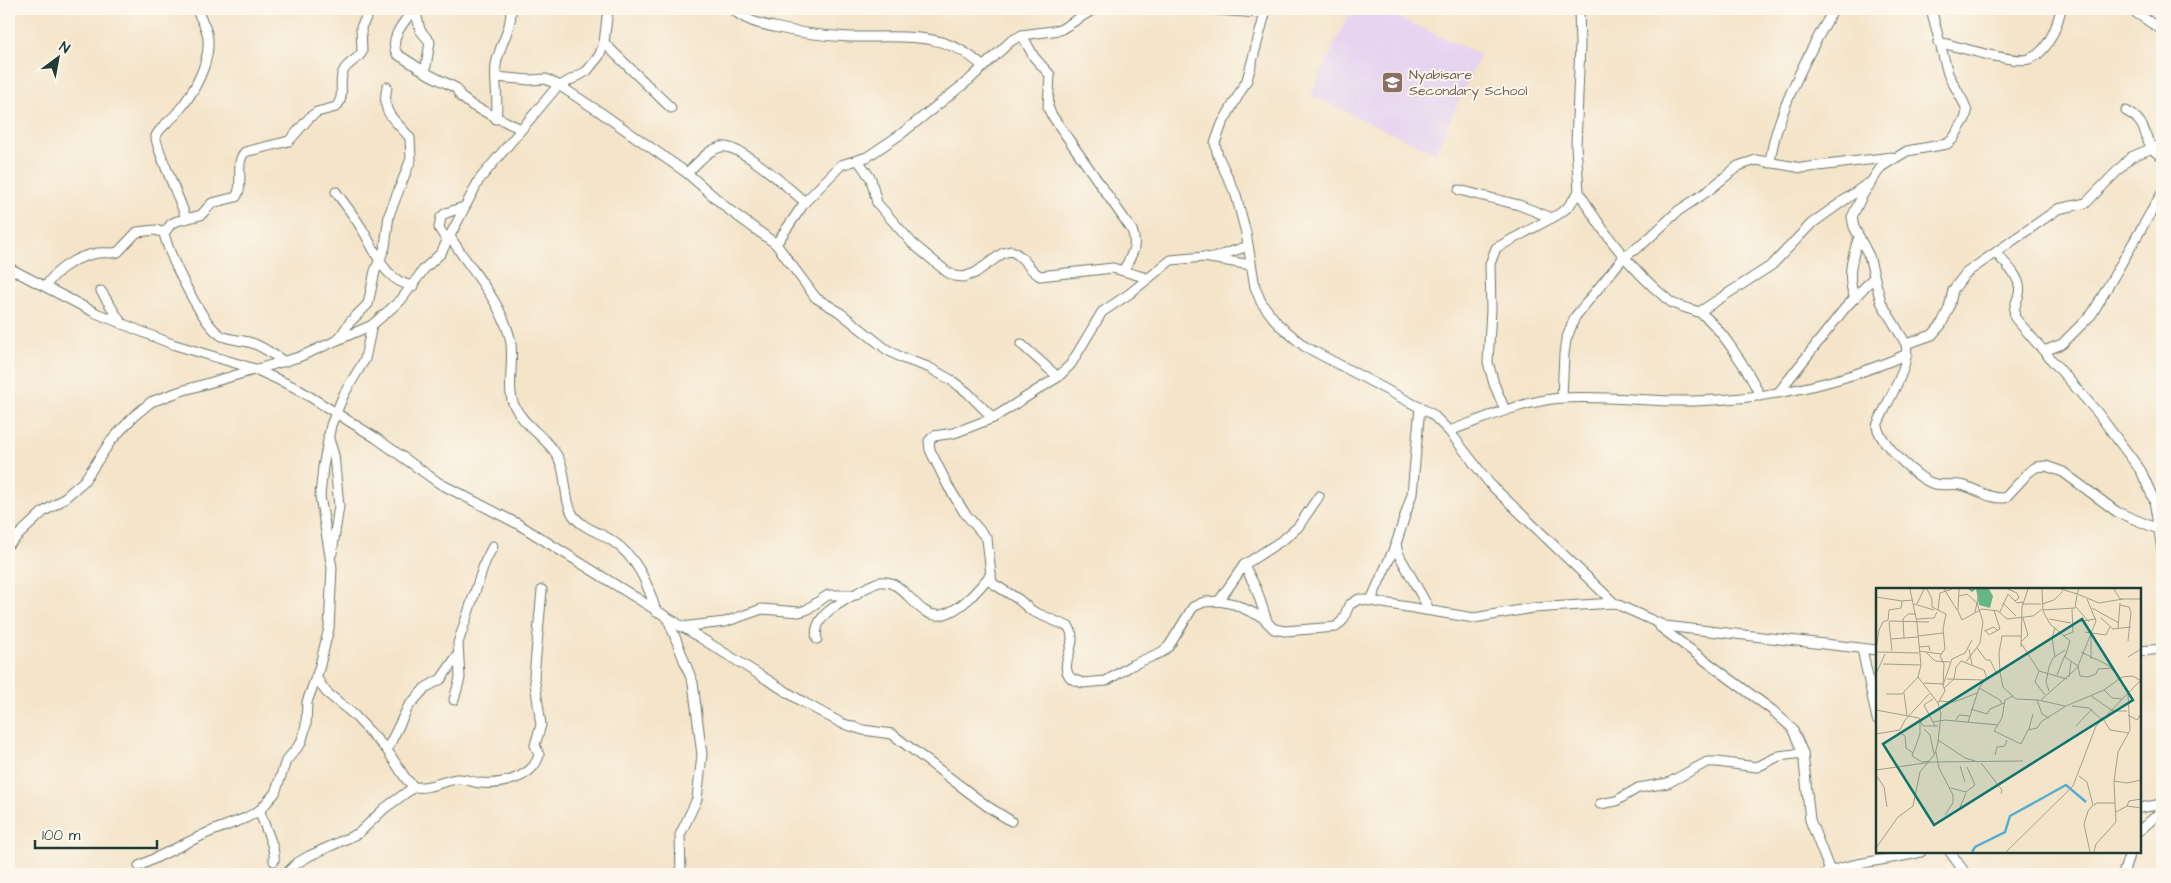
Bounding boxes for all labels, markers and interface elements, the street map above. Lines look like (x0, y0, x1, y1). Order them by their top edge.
north arrow (32, 32, 82, 82)
text: N (55, 37, 74, 59)
place label: Nyabisare Secondary School (1409, 65, 1527, 101)
school or university icon: Nyabisare Secondary School (1381, 71, 1405, 95)
inset map (1876, 588, 2141, 853)
scale bar (35, 818, 158, 850)
text: 100 m (42, 825, 81, 846)

